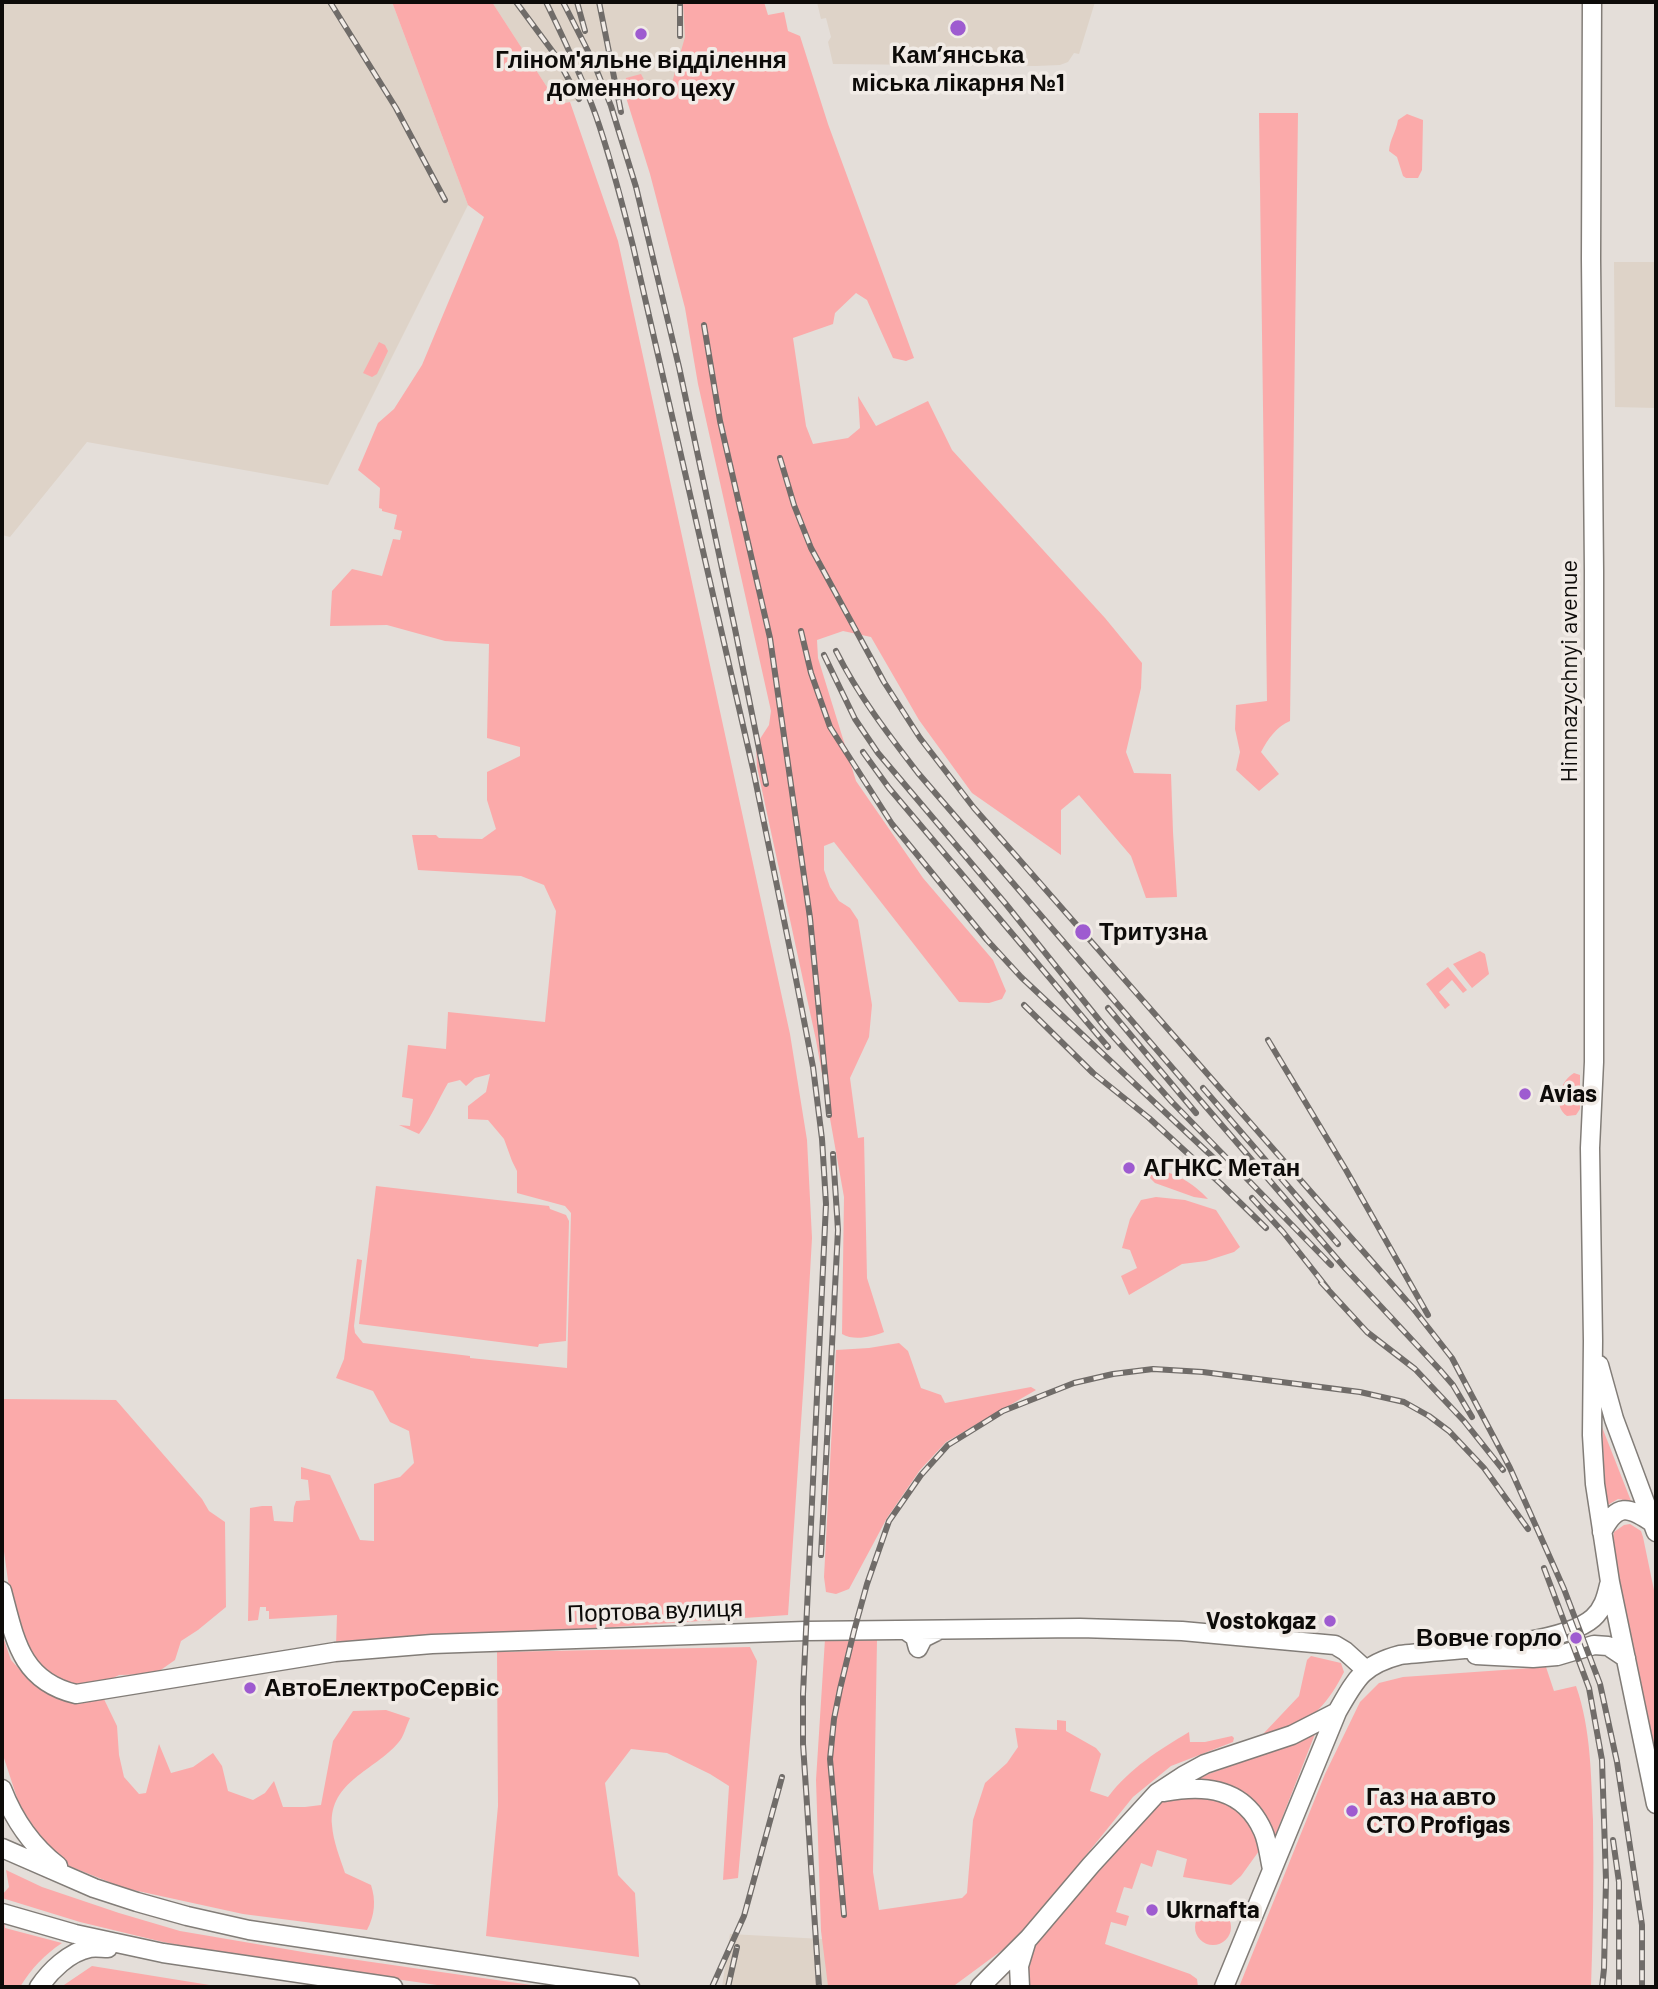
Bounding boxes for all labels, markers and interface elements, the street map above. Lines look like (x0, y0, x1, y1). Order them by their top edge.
marker: Кам’янська міська лікарня №1 (948, 18, 968, 38)
marker: Гліном'яльне відділення доменного цеху (633, 26, 649, 42)
place label: Кам’янська міська лікарня №1 (851, 41, 1065, 97)
place label: Гліном'яльне відділення доменного цеху (495, 46, 787, 102)
street label: Himnazychnyi avenue (1555, 560, 1583, 782)
place label: Тритузна (1099, 918, 1207, 946)
marker: Тритузна (1073, 922, 1093, 942)
place label: Avias (1539, 1080, 1597, 1108)
marker: Avias (1517, 1086, 1533, 1102)
place label: АГНКС Метан (1143, 1154, 1300, 1182)
marker: АГНКС Метан (1121, 1160, 1137, 1176)
street label: Портова вулиця (567, 1594, 743, 1628)
place label: Vostokgaz (1206, 1607, 1316, 1635)
marker: Vostokgaz (1322, 1613, 1338, 1629)
place label: Вовче горло (1416, 1624, 1562, 1652)
marker: Вовче горло (1568, 1630, 1584, 1646)
place label: АвтоЕлектроСервіс (264, 1674, 499, 1702)
marker: АвтоЕлектроСервіс (242, 1680, 258, 1696)
place label: Газ на авто СТО Profigas (1366, 1783, 1510, 1839)
marker: Газ на авто СТО Profigas (1344, 1803, 1360, 1819)
place label: Ukrnafta (1166, 1896, 1260, 1924)
marker: Ukrnafta (1144, 1902, 1160, 1918)

